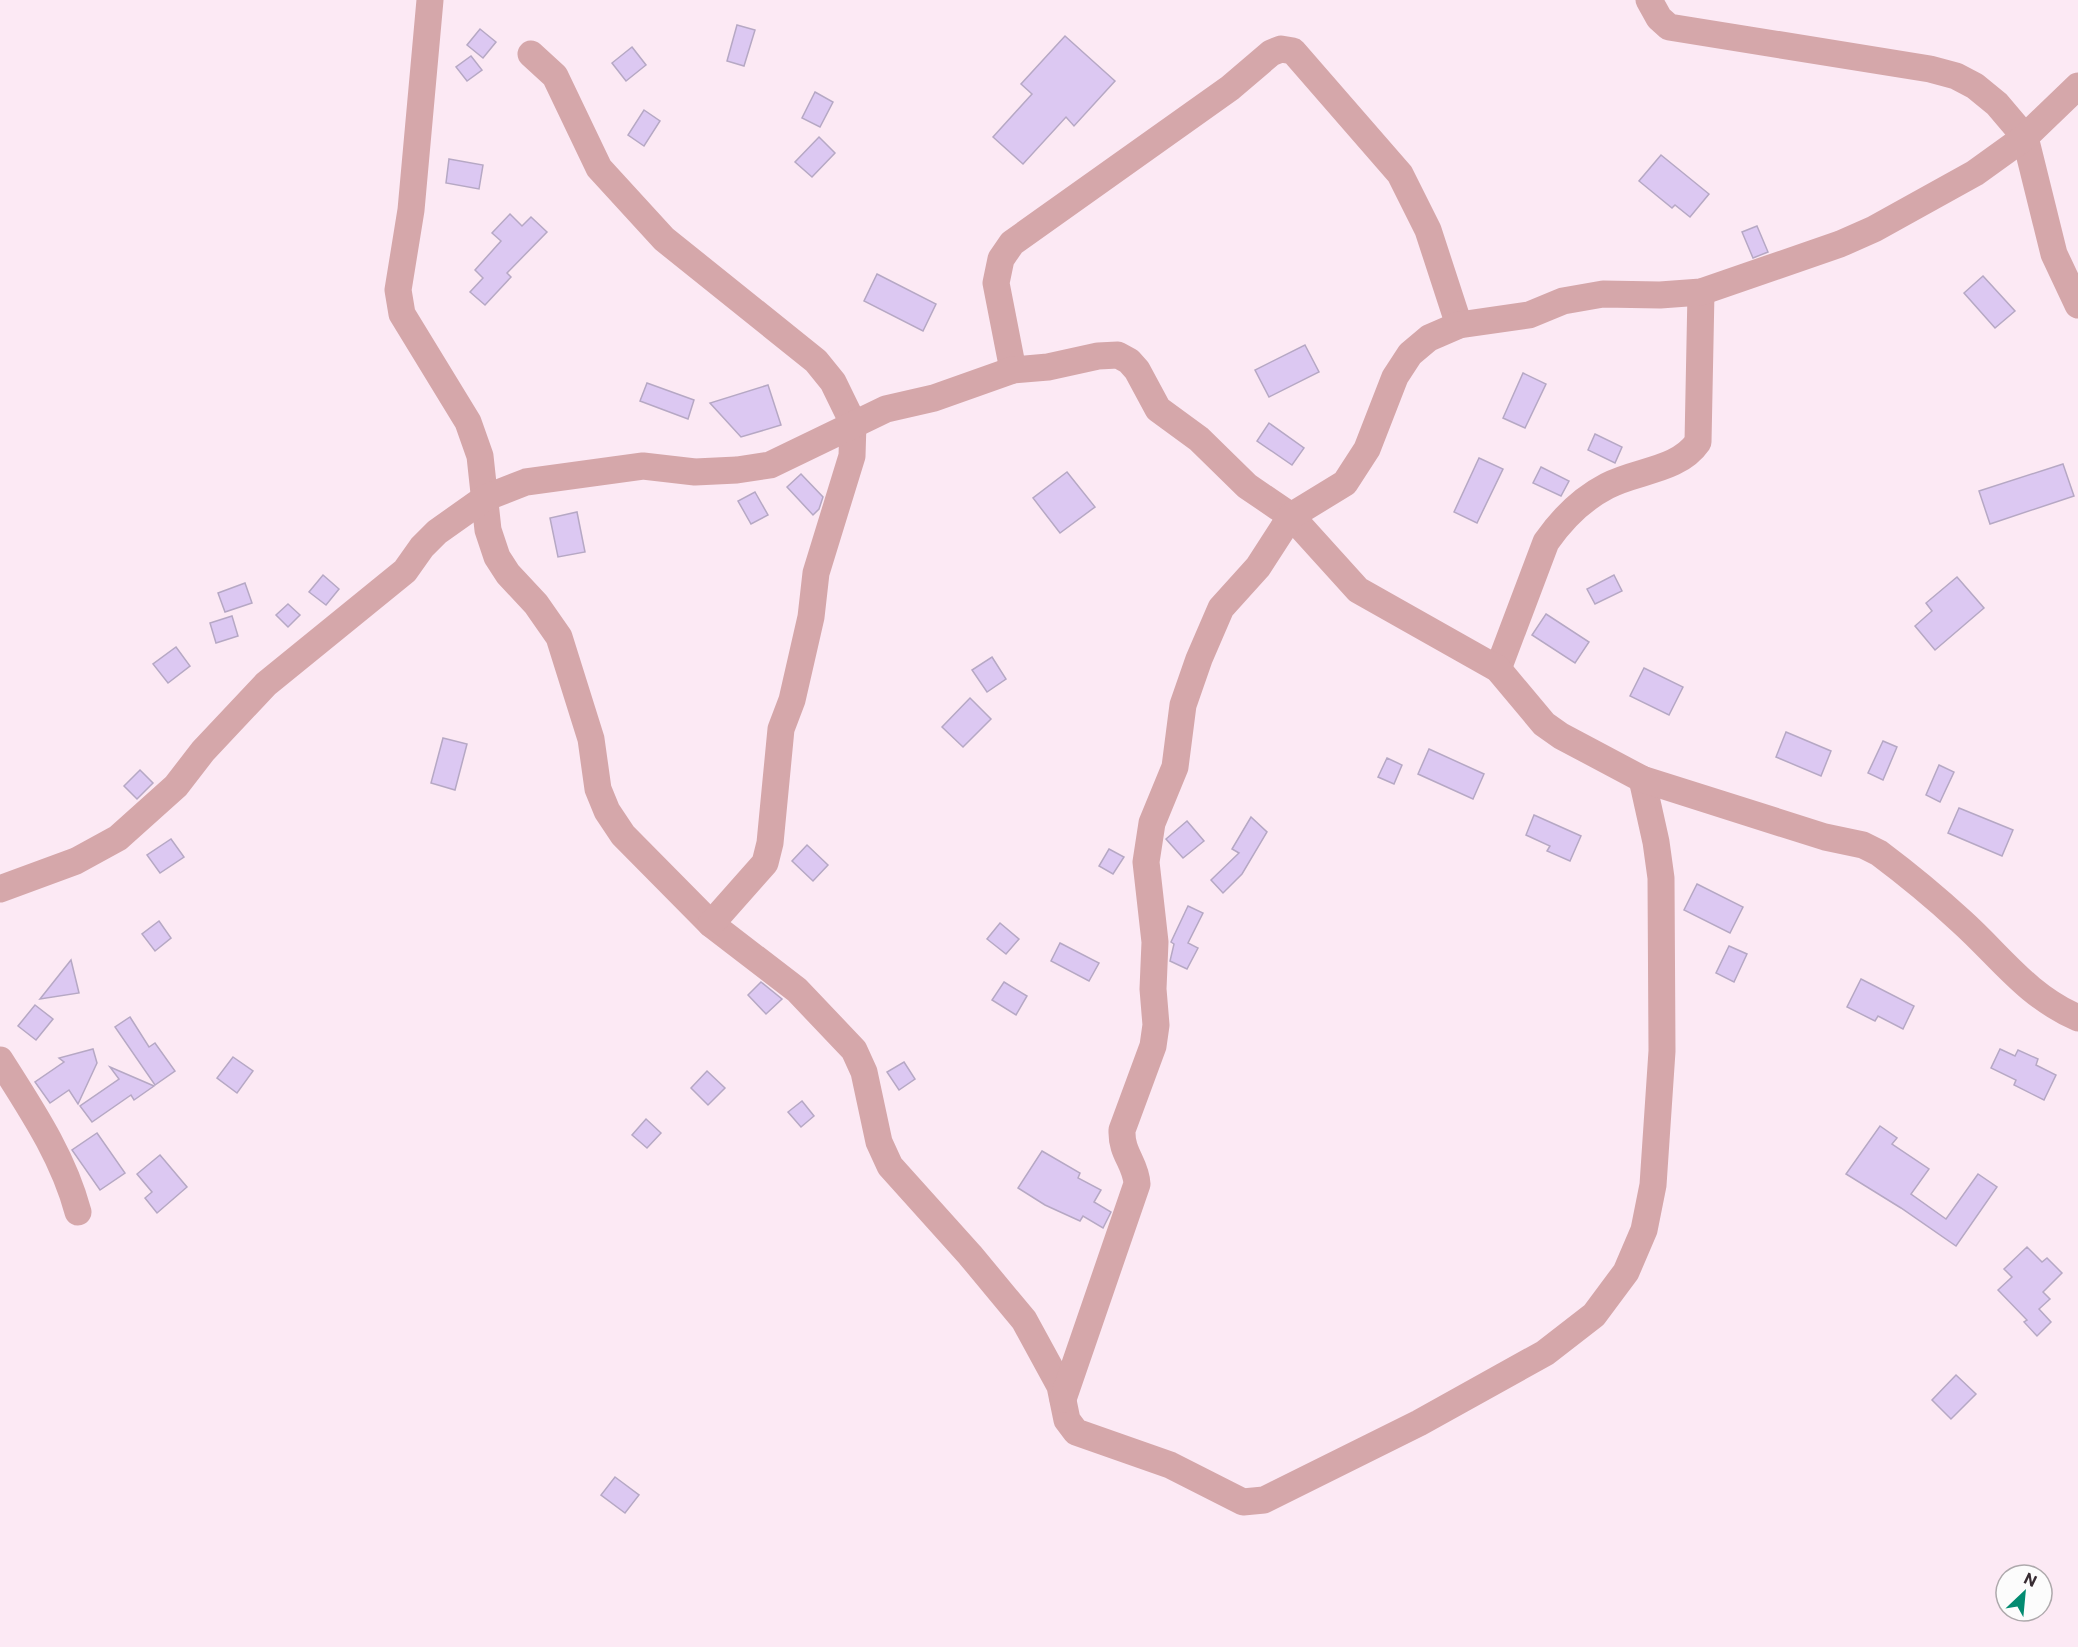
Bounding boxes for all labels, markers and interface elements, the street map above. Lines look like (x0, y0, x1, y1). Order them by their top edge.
north arrow (1994, 1563, 2054, 1623)
text: N (2021, 1568, 2040, 1590)

